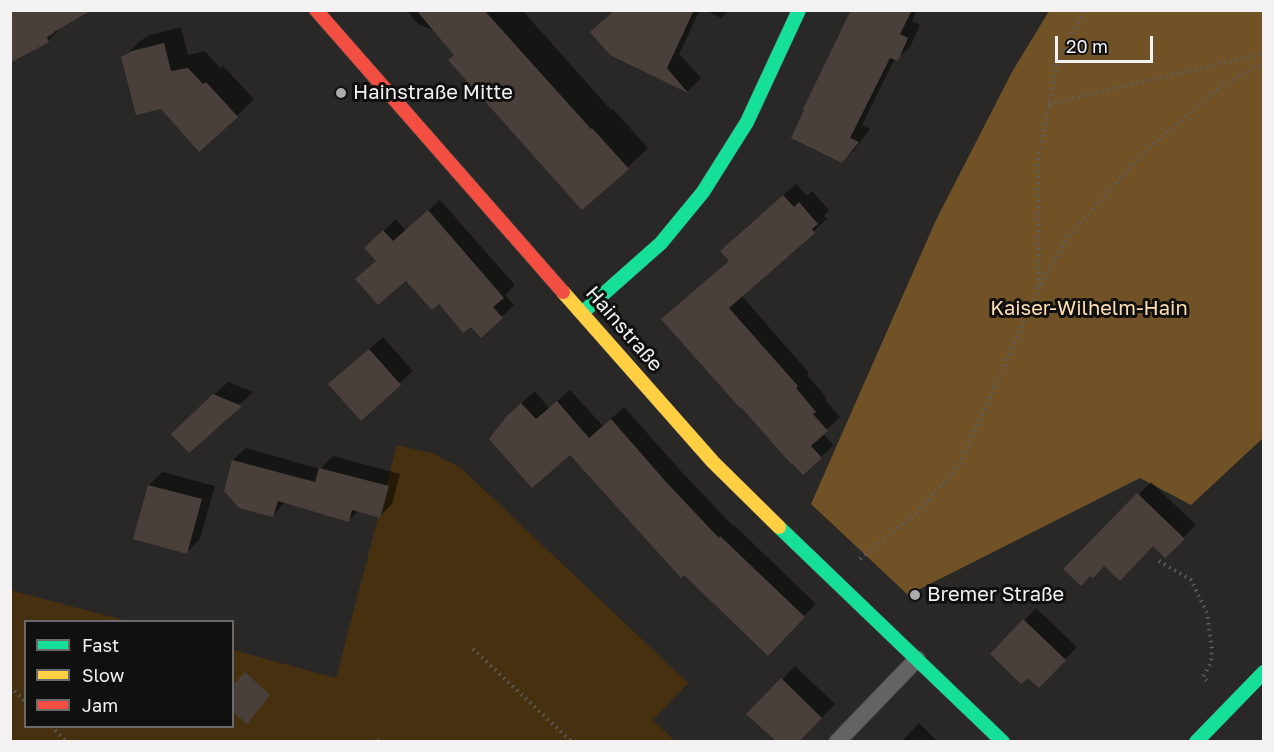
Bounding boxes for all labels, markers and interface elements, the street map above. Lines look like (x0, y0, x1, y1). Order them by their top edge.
scale bar (1058, 24, 1156, 62)
text: 20 m (1066, 35, 1108, 57)
place label: Hainstraße Mitte (353, 81, 513, 105)
marker: Hainstraße Mitte (334, 86, 348, 100)
street label: Hainstraße (581, 282, 667, 376)
park label: Kaiser-Wilhelm-Hain (990, 297, 1188, 321)
place label: Bremer Straße (927, 583, 1064, 607)
marker: Bremer Straße (908, 588, 922, 602)
legend (24, 620, 234, 728)
text: Fast (82, 634, 119, 656)
text: Slow (82, 664, 124, 686)
text: Jam (82, 694, 118, 716)

